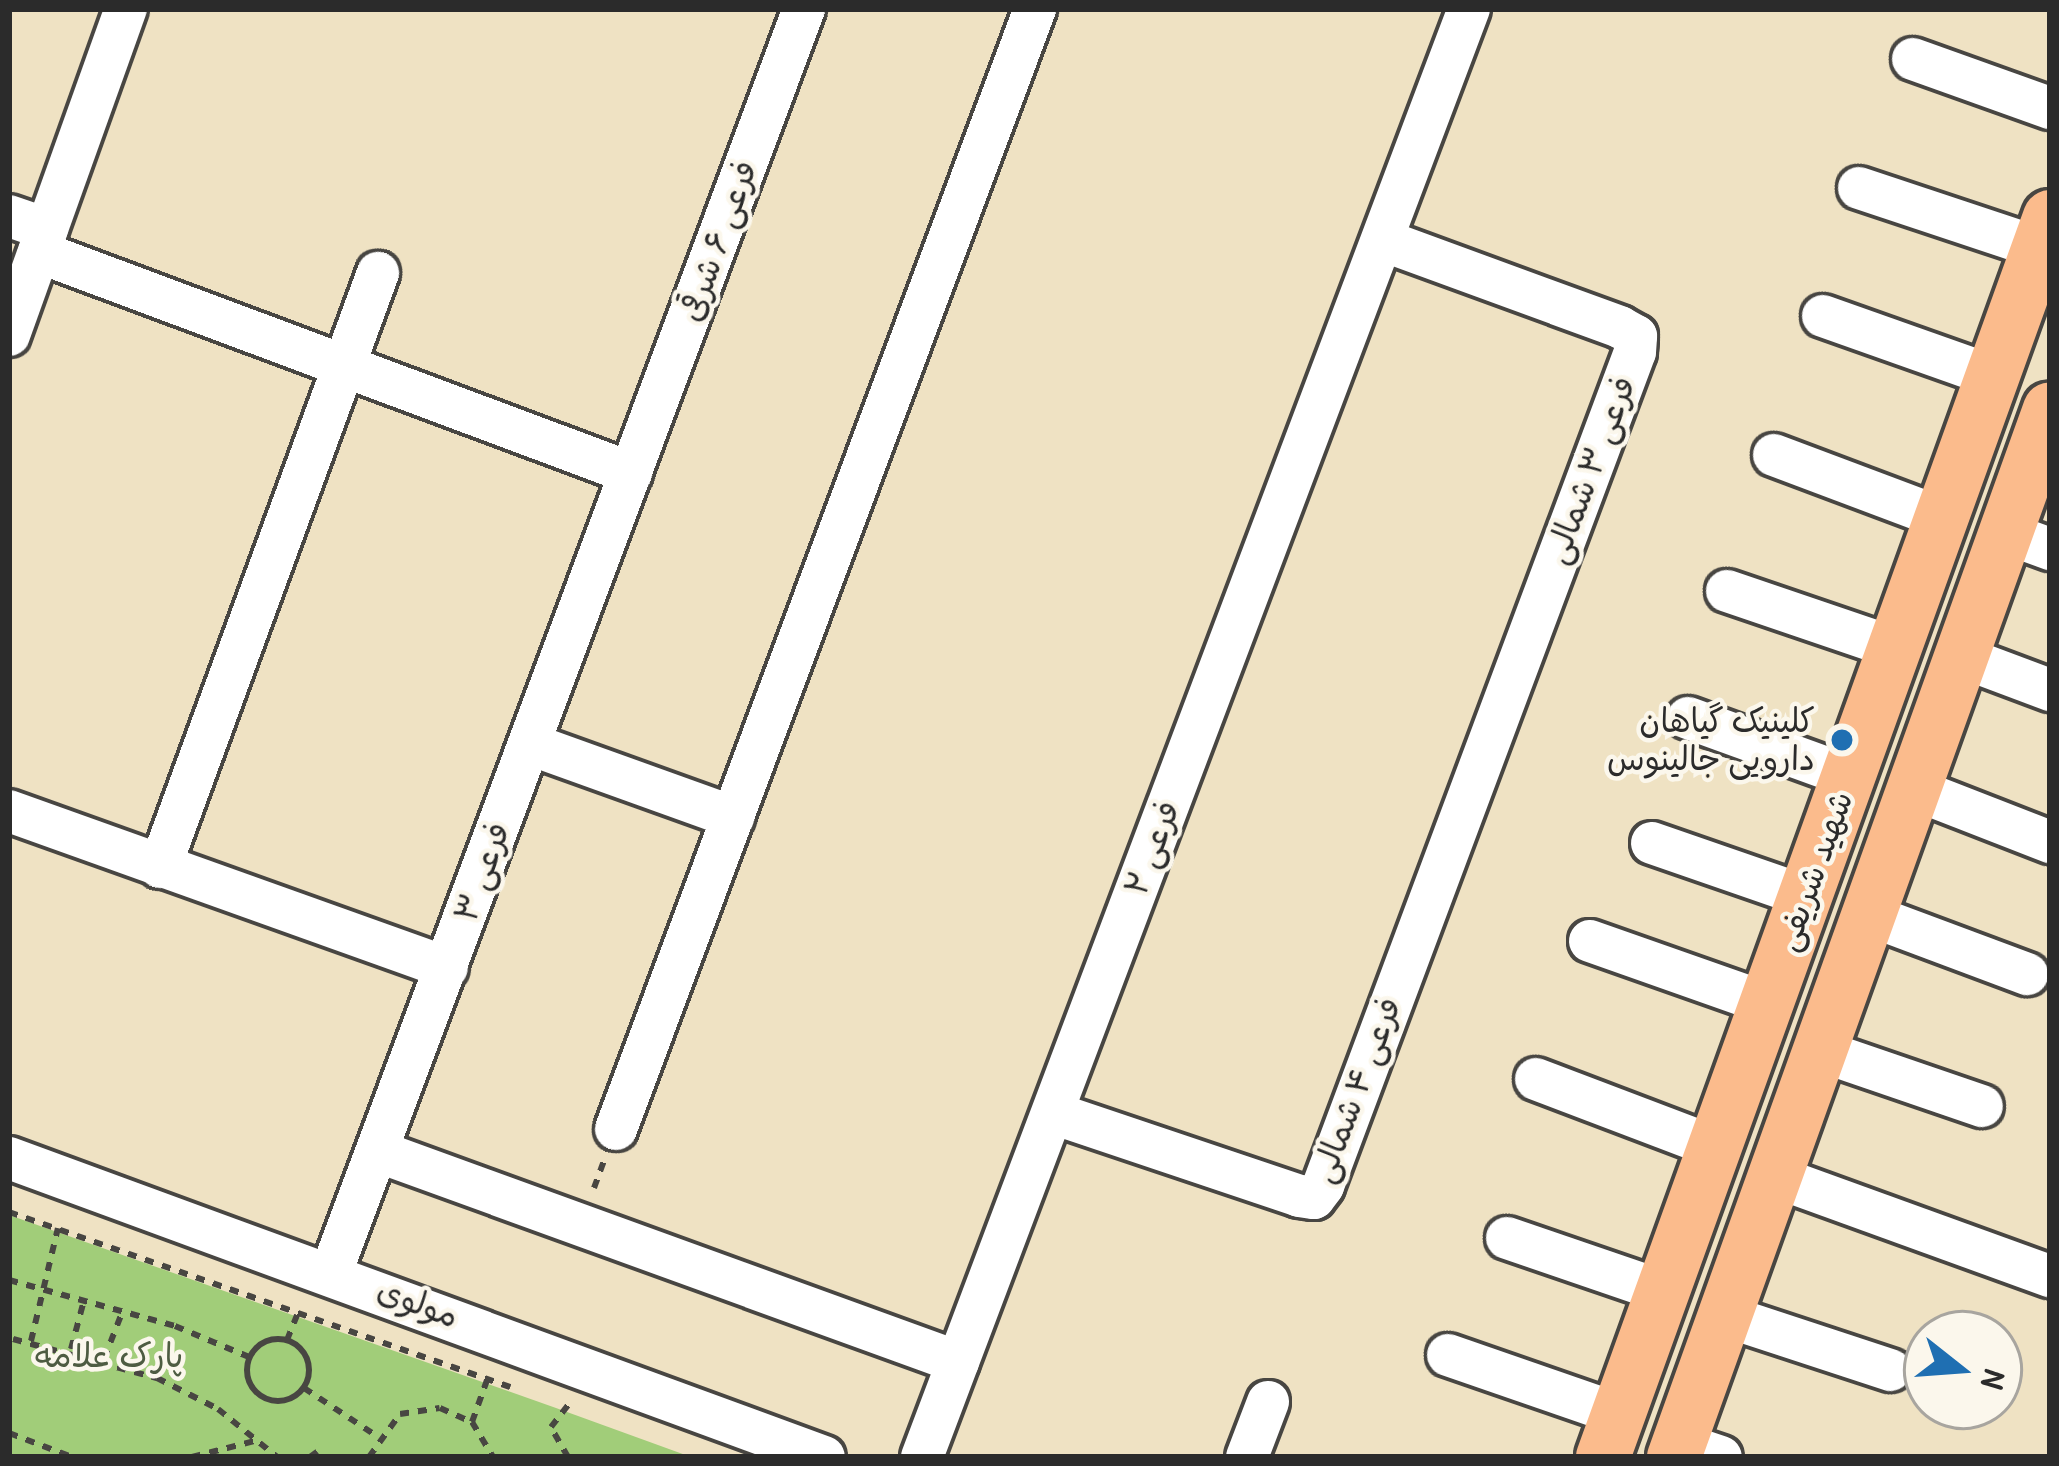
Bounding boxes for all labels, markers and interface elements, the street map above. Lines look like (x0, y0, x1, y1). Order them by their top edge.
street label: فرعی ۶ شرقی (671, 155, 765, 327)
street label: فرعی ۳ شمالی (1536, 371, 1644, 569)
place label: کلینیک گیاهان دارویی جالینوس (1607, 701, 1815, 779)
marker: کلینیک گیاهان دارویی جالینوس (1826, 724, 1858, 756)
street label: شهید شریفی (1767, 786, 1861, 956)
street label: فرعی ۲ (1116, 795, 1188, 901)
street label: فرعی ۳ (446, 817, 518, 927)
street label: فرعی ۴ شمالی (1303, 992, 1409, 1188)
street label: مولوی (372, 1270, 464, 1336)
north arrow (1903, 1310, 2023, 1430)
park label: پارک علامه (35, 1336, 183, 1376)
text: N (1971, 1365, 2018, 1394)

